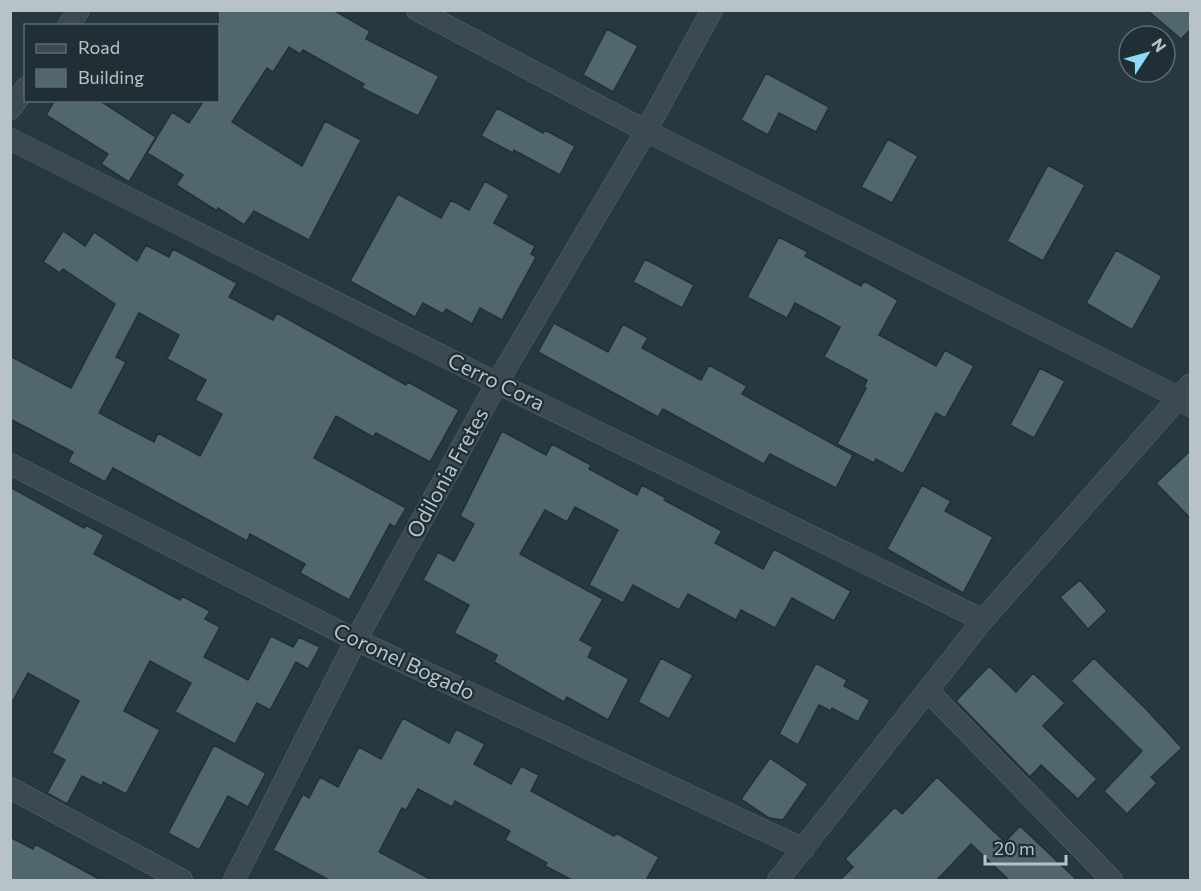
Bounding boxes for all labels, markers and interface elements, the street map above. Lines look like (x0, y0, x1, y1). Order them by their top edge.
legend (24, 24, 219, 102)
north arrow (1117, 24, 1177, 84)
text: N (1148, 34, 1171, 55)
text: Road (78, 36, 120, 58)
text: Building (78, 66, 144, 88)
street label: Cerro Cora (444, 347, 549, 415)
street label: Odilonia Fretes (401, 403, 493, 542)
street label: Coronel Bogado (330, 617, 479, 704)
scale bar (985, 828, 1066, 866)
text: 20 m (994, 837, 1035, 859)

